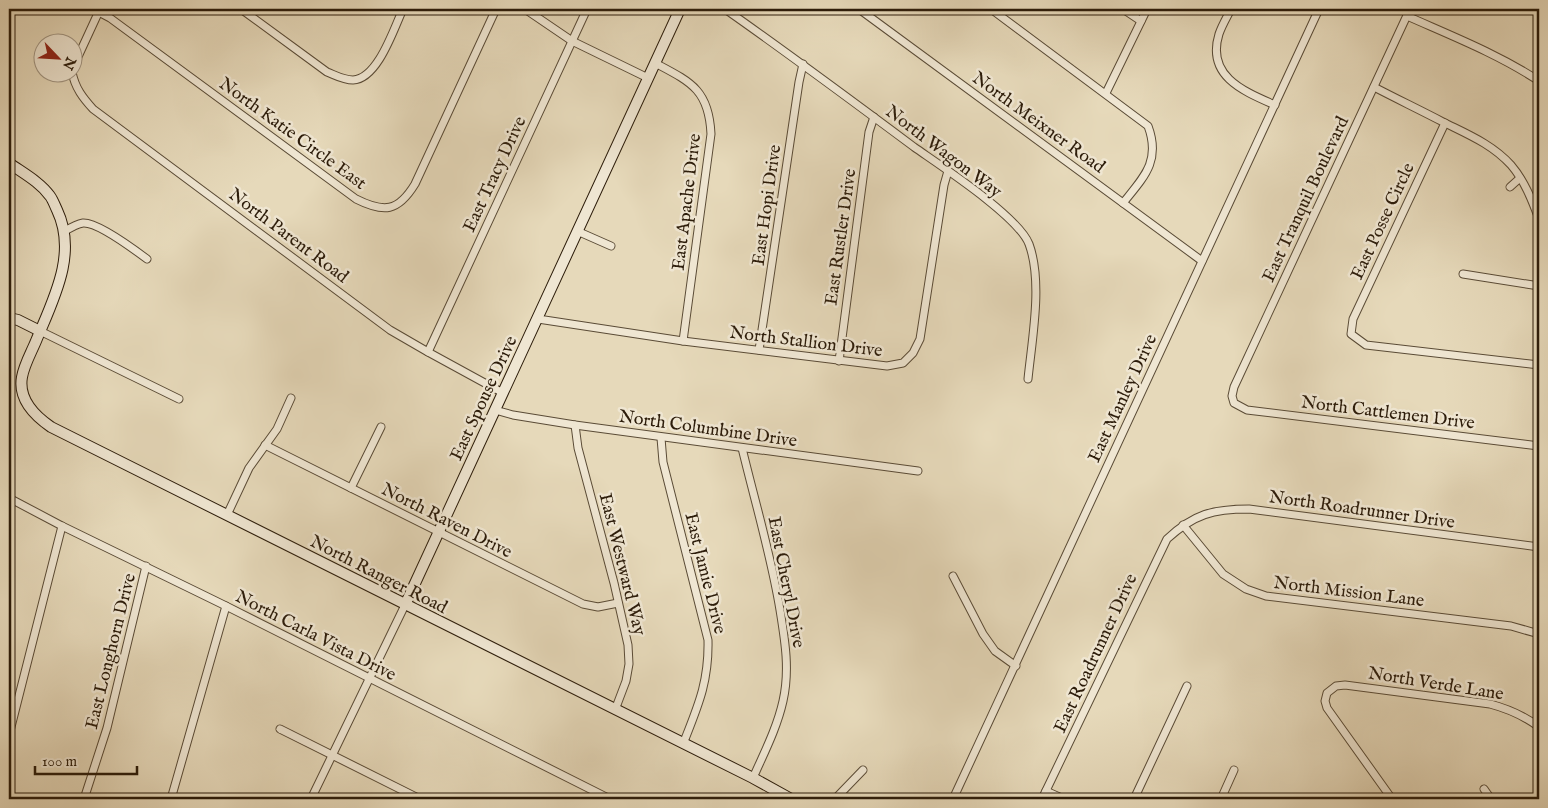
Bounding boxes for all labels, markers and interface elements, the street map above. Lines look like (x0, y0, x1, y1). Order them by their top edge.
north arrow (32, 32, 82, 82)
text: N (58, 53, 80, 72)
street label: North Meixner Road (967, 67, 1109, 179)
street label: North Katie Circle East (214, 73, 370, 195)
street label: North Wagon Way (880, 101, 1006, 204)
street label: East Tracy Drive (458, 113, 532, 236)
street label: East Tranquil Boulevard (1258, 113, 1355, 286)
street label: East Apache Drive (668, 132, 707, 272)
street label: East Hopi Drive (748, 143, 787, 267)
street label: East Posse Circle (1346, 160, 1420, 284)
street label: East Rustler Drive (821, 167, 862, 307)
street label: North Parent Road (224, 184, 353, 289)
street label: North Stallion Drive (728, 322, 884, 363)
street label: East Manley Drive (1084, 331, 1163, 466)
street label: East Spouse Drive (445, 333, 523, 465)
street label: North Cattlemen Drive (1300, 391, 1476, 436)
street label: North Columbine Drive (617, 406, 798, 453)
street label: North Raven Drive (377, 478, 516, 564)
street label: North Roadrunner Drive (1267, 486, 1456, 535)
street label: East Westward Way (593, 491, 650, 638)
street label: East Jamie Drive (678, 510, 731, 636)
street label: East Cheryl Drive (762, 515, 810, 650)
street label: North Ranger Road (306, 531, 451, 620)
street label: East Roadrunner Drive (1049, 570, 1143, 737)
street label: East Longhorn Drive (81, 571, 142, 732)
street label: North Mission Lane (1272, 572, 1426, 613)
street label: North Carla Vista Drive (231, 586, 400, 687)
street label: North Verde Lane (1366, 662, 1505, 707)
scale bar (35, 743, 138, 775)
text: 100 m (42, 752, 78, 771)

